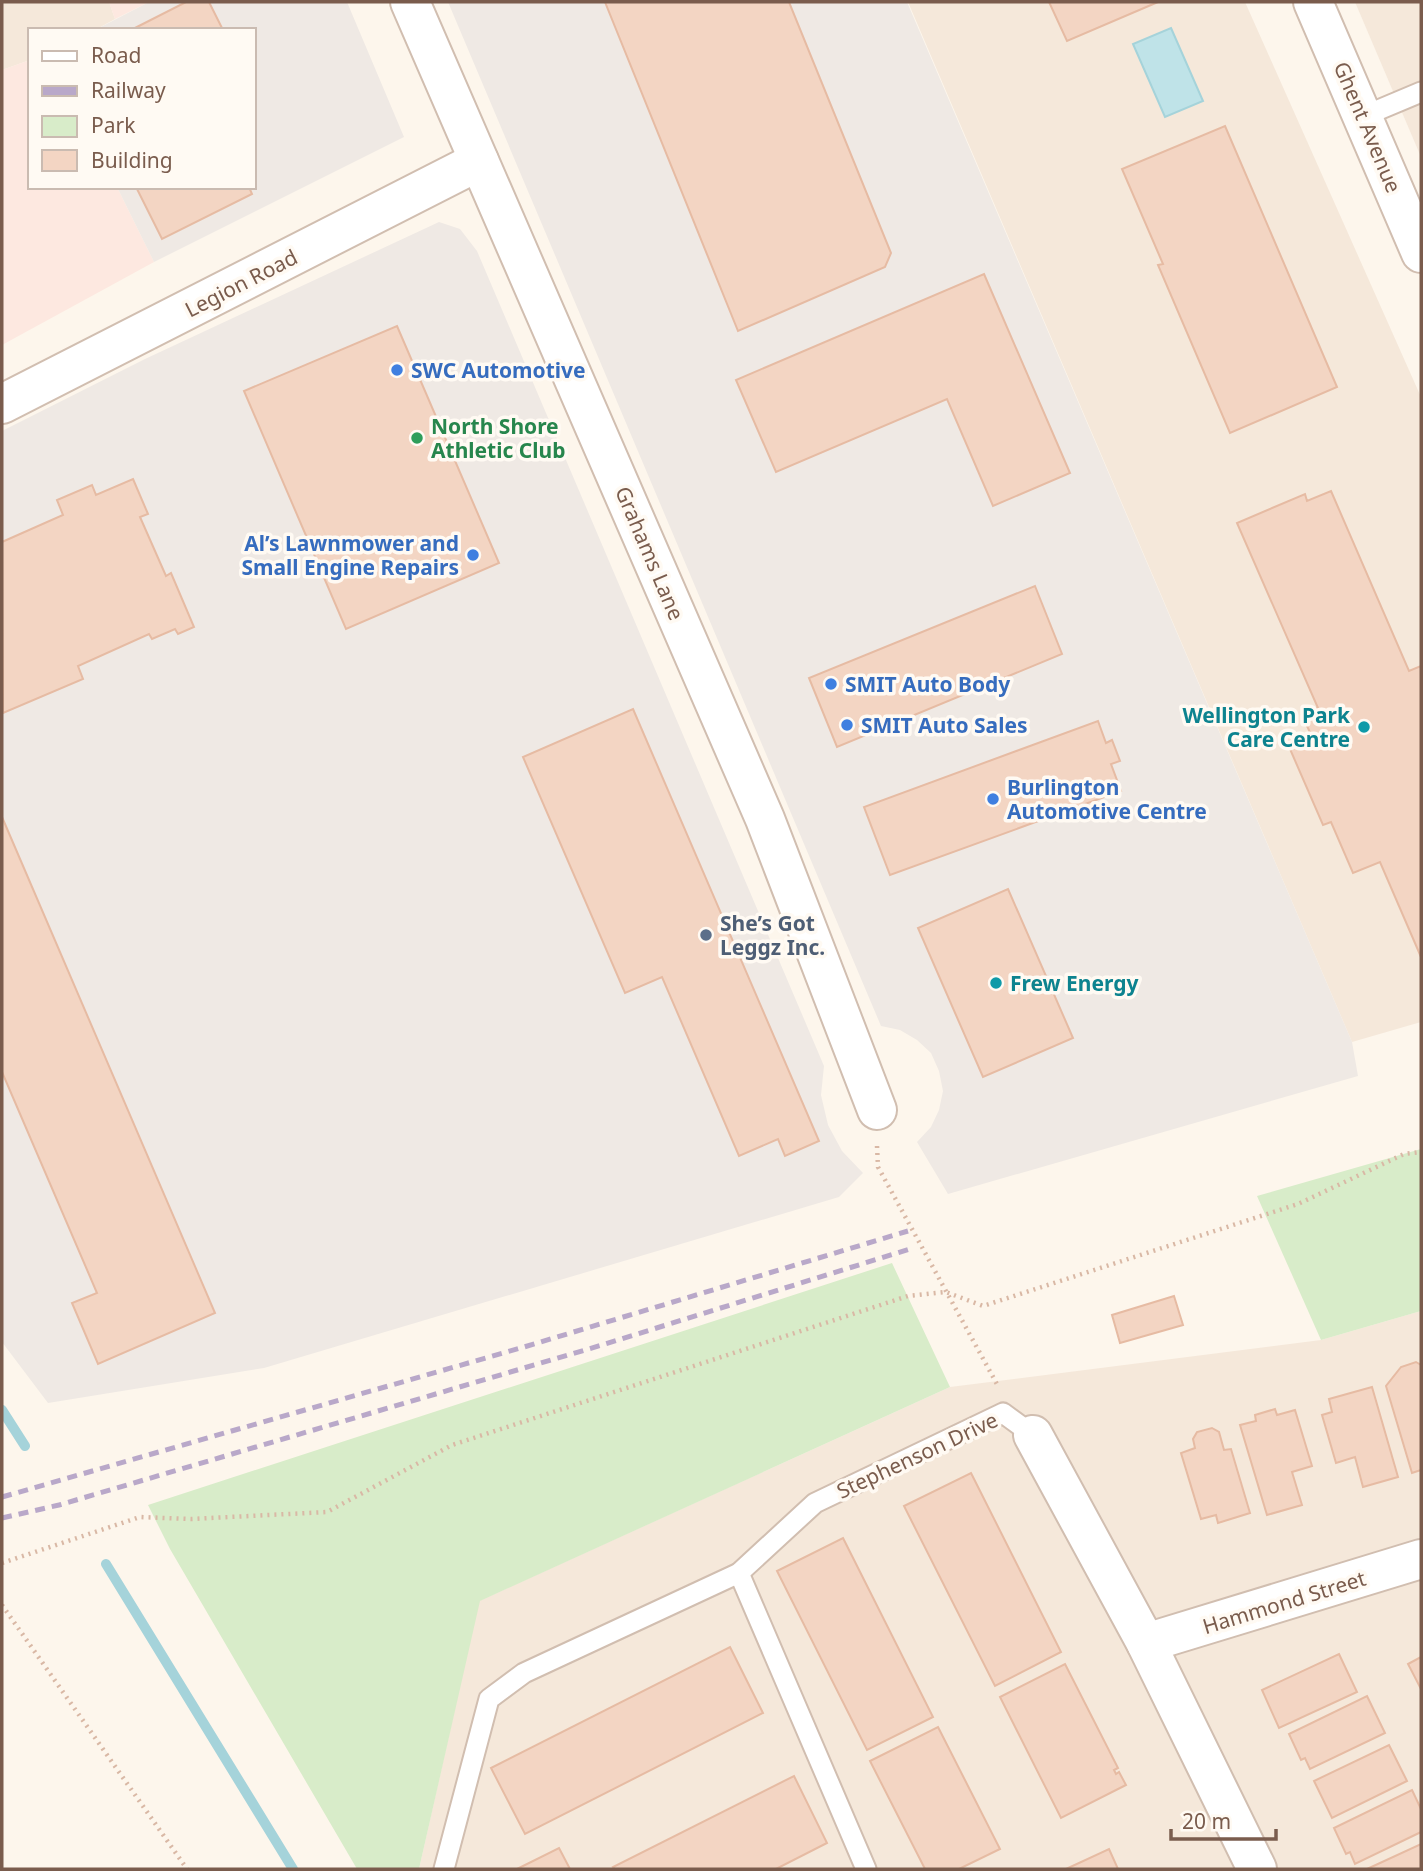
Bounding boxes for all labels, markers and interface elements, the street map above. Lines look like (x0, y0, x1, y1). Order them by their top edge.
legend (28, 28, 256, 189)
text: Road (91, 41, 141, 69)
street label: Ghent Avenue (1328, 57, 1408, 197)
text: Railway (91, 76, 166, 104)
text: Park (91, 111, 136, 139)
text: Building (91, 146, 173, 174)
street label: Legion Road (180, 243, 302, 323)
place label: SWC Automotive (411, 356, 586, 384)
marker: SWC Automotive (389, 362, 405, 378)
place label: North Shore Athletic Club (431, 412, 565, 464)
marker: North Shore Athletic Club (409, 430, 425, 446)
street label: Grahams Lane (609, 482, 691, 624)
place label: Al’s Lawnmower and Small Engine Repairs (241, 529, 459, 581)
marker: Al’s Lawnmower and Small Engine Repairs (465, 547, 481, 563)
place label: SMIT Auto Body (845, 670, 1010, 698)
marker: SMIT Auto Body (823, 676, 839, 692)
place label: Wellington Park Care Centre (1182, 701, 1351, 753)
place label: SMIT Auto Sales (861, 711, 1028, 739)
marker: SMIT Auto Sales (839, 717, 855, 733)
marker: Wellington Park Care Centre (1356, 719, 1372, 735)
place label: Burlington Automotive Centre (1007, 773, 1207, 825)
marker: Burlington Automotive Centre (985, 791, 1001, 807)
place label: She’s Got Leggz Inc. (720, 909, 825, 961)
marker: She’s Got Leggz Inc. (698, 927, 714, 943)
place label: Frew Energy (1010, 969, 1138, 997)
marker: Frew Energy (988, 975, 1004, 991)
street label: Stephenson Drive (832, 1405, 1002, 1505)
street label: Hammond Street (1199, 1564, 1369, 1640)
scale bar (1171, 1798, 1276, 1842)
text: 20 m (1182, 1807, 1231, 1835)

